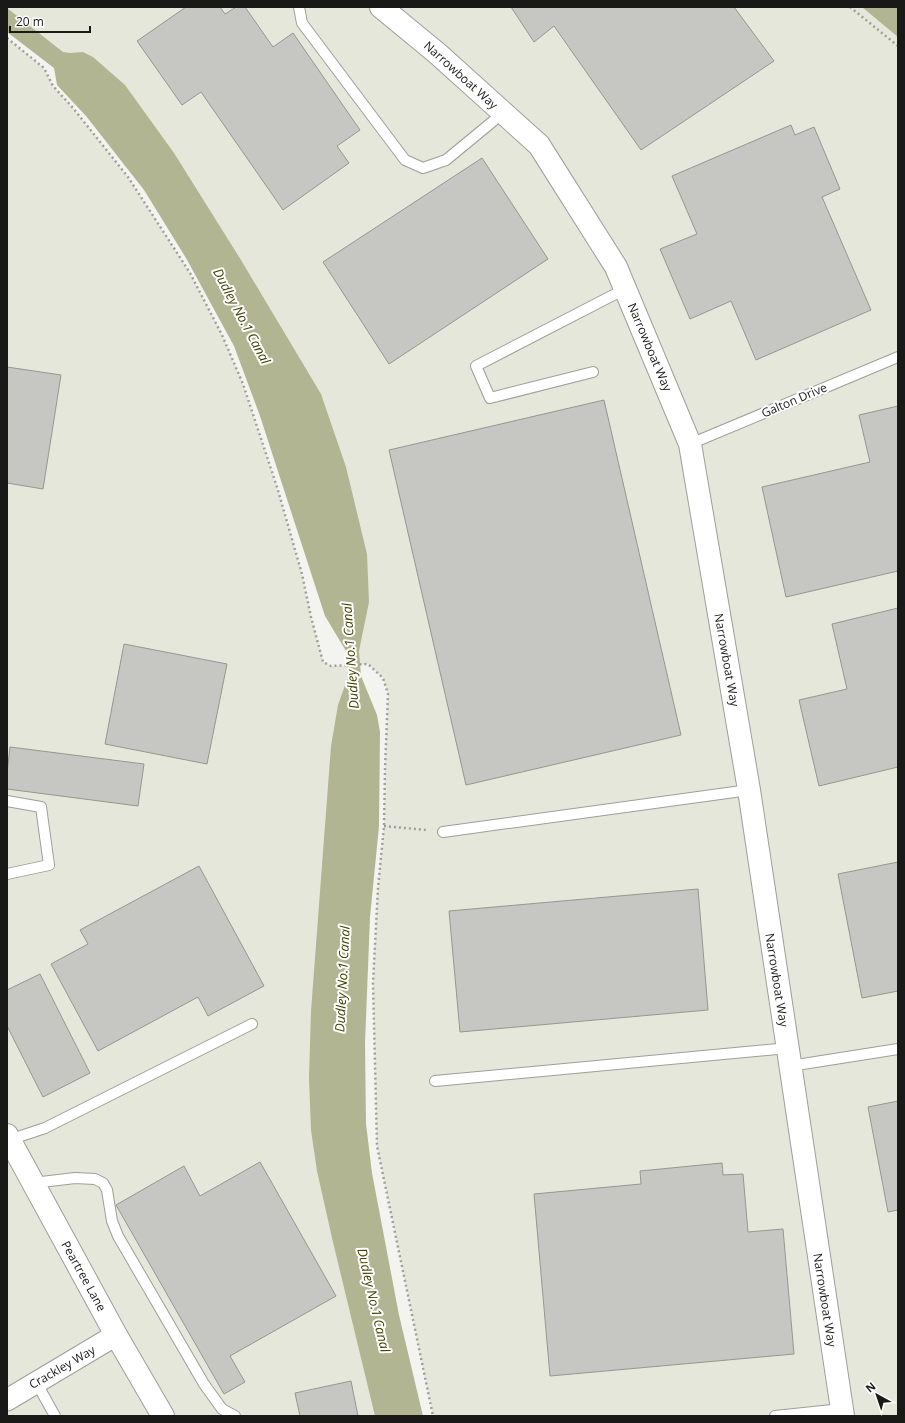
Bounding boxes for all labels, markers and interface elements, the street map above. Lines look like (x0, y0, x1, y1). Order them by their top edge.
scale bar (10, 8, 90, 34)
text: 20 m (16, 13, 44, 30)
street label: Narrowboat Way (420, 37, 502, 114)
water label: Dudley No.1 Canal (209, 265, 275, 368)
street label: Narrowboat Way (624, 300, 677, 395)
street label: Galton Drive (759, 378, 830, 421)
water label: Dudley No.1 Canal (337, 602, 363, 710)
street label: Narrowboat Way (710, 612, 744, 709)
water label: Dudley No.1 Canal (330, 925, 354, 1032)
street label: Narrowboat Way (761, 932, 793, 1029)
street label: Peartree Lane (58, 1238, 111, 1315)
water label: Dudley No.1 Canal (353, 1246, 395, 1354)
street label: Narrowboat Way (809, 1252, 841, 1349)
street label: Crackley Way (26, 1341, 99, 1393)
north arrow (857, 1375, 897, 1415)
text: N (862, 1378, 879, 1396)

